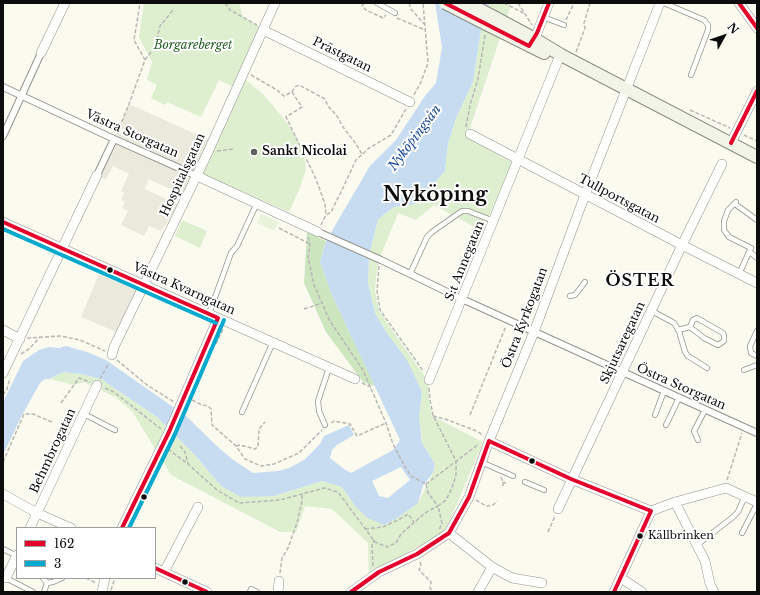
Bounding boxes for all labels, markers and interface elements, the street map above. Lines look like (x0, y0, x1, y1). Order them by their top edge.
north arrow (704, 16, 744, 56)
text: N (725, 20, 742, 37)
street label: Prästgatan (310, 35, 374, 75)
park label: Borgareberget (154, 39, 232, 53)
water label: Nyköpingsån (385, 102, 445, 174)
street label: Västra Storgatan (83, 107, 181, 161)
street label: Hospitalsgatan (157, 131, 209, 219)
place label: Sankt Nicolai (262, 145, 347, 159)
marker: Sankt Nicolai (249, 147, 259, 157)
street label: Tullportsgatan (576, 172, 662, 226)
district label: Nyköping (383, 183, 487, 207)
street label: S:t Annegatan (442, 219, 488, 303)
street label: Västra Kvarngatan (131, 260, 237, 318)
unlabelled marker (105, 265, 115, 275)
street label: Östra Kyrkogatan (499, 266, 551, 370)
district label: ÖSTER (605, 271, 675, 291)
street label: Skjutsaregatan (598, 300, 648, 386)
street label: Östra Storgatan (634, 361, 728, 413)
street label: Behmbrogatan (27, 406, 79, 496)
unlabelled marker (527, 456, 537, 466)
unlabelled marker (139, 492, 149, 502)
legend (16, 527, 156, 579)
place label: Källbrinken (648, 529, 714, 543)
marker: Källbrinken (635, 531, 645, 541)
text: 162 (54, 536, 74, 551)
text: 3 (54, 556, 61, 571)
unlabelled marker (180, 577, 190, 587)

